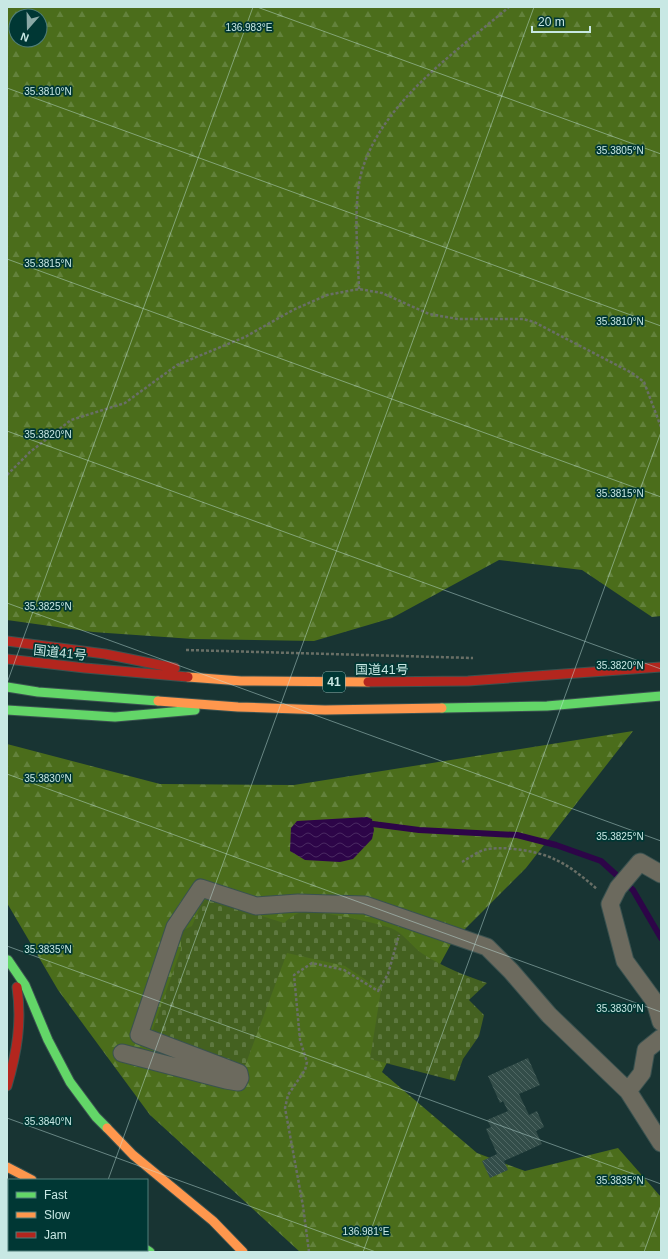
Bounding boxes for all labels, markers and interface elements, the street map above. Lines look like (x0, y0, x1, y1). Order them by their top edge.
north arrow (8, 8, 48, 48)
scale bar (532, 8, 590, 34)
text: 20 m (538, 15, 565, 29)
text: 136.983°E (226, 22, 273, 33)
text: N (19, 30, 30, 44)
text: 35.3810°N (24, 86, 72, 97)
text: 35.3805°N (596, 145, 644, 156)
text: 35.3815°N (24, 258, 72, 269)
text: 35.3810°N (596, 316, 644, 327)
text: 35.3820°N (24, 429, 72, 440)
text: 35.3815°N (596, 488, 644, 499)
text: 35.3825°N (24, 601, 72, 612)
street label: 国道41号 (33, 642, 87, 663)
text: 35.3820°N (596, 660, 644, 671)
street label: 国道41号 (355, 662, 409, 677)
road number: 41 (323, 672, 345, 692)
text: 35.3830°N (24, 773, 72, 784)
text: 35.3825°N (596, 831, 644, 842)
text: 35.3835°N (24, 944, 72, 955)
text: 35.3830°N (596, 1003, 644, 1014)
text: 35.3840°N (24, 1116, 72, 1127)
text: 35.3835°N (596, 1175, 644, 1186)
legend (8, 1179, 148, 1251)
text: Fast (44, 1188, 68, 1202)
text: Slow (44, 1208, 70, 1222)
text: 136.981°E (343, 1226, 390, 1237)
text: Jam (44, 1228, 67, 1242)

